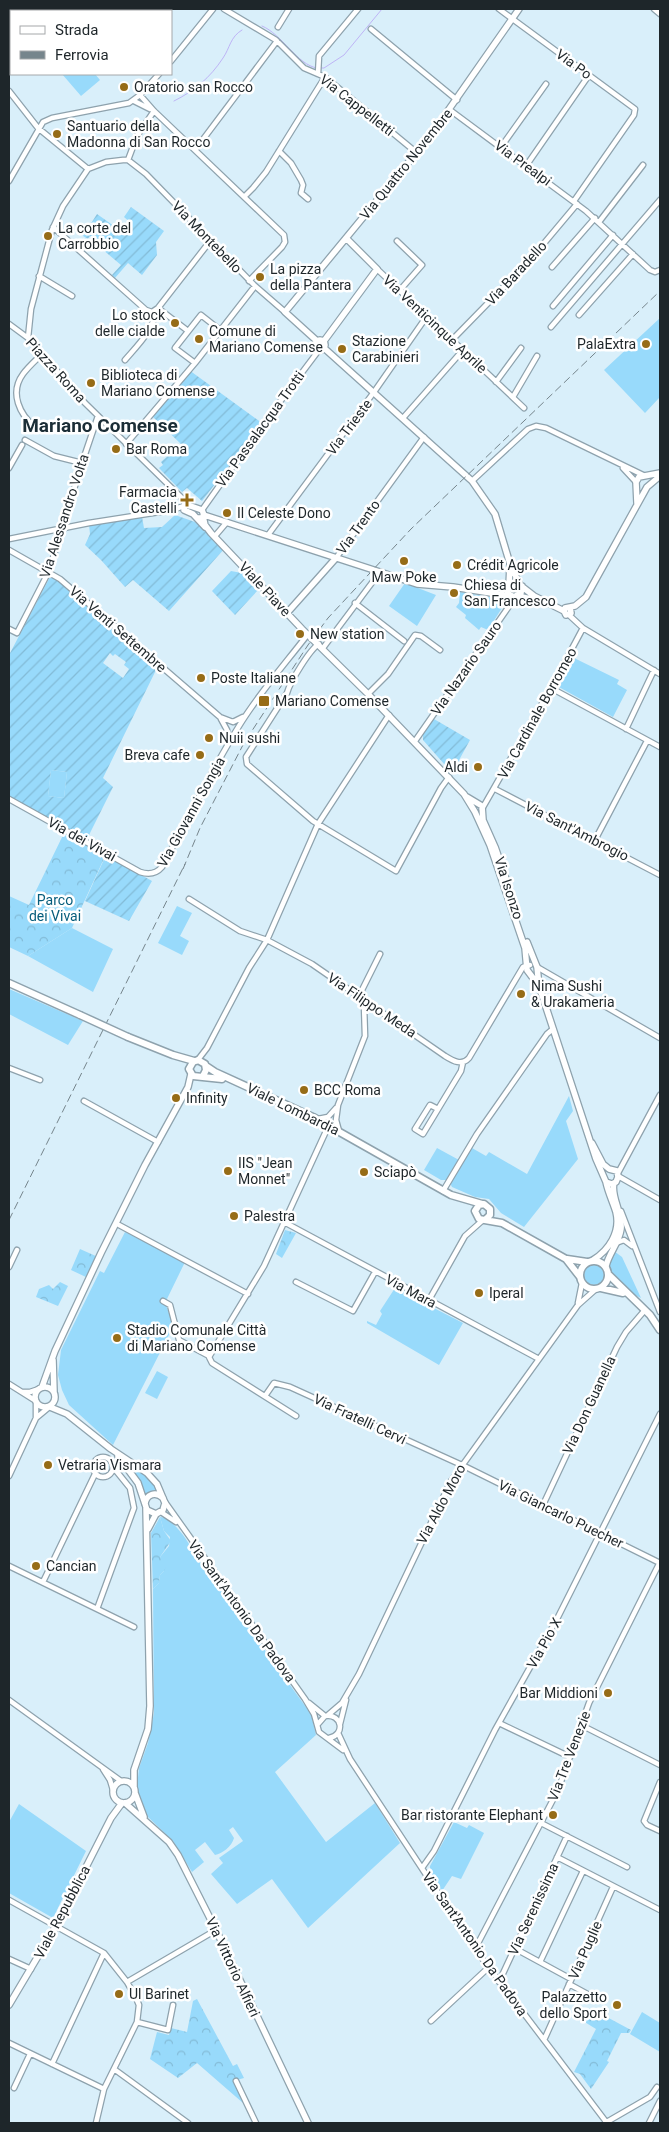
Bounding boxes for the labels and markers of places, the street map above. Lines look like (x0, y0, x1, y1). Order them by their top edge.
place label: Oratorio san Rocco (134, 79, 253, 95)
marker: Oratorio san Rocco (118, 81, 130, 93)
place label: Santuario della Madonna di San Rocco (67, 118, 210, 150)
marker: Santuario della Madonna di San Rocco (51, 128, 63, 140)
place label: La corte del Carrobbio (58, 220, 131, 252)
marker: La corte del Carrobbio (42, 230, 54, 242)
place label: La pizza della Pantera (270, 261, 351, 293)
marker: La pizza della Pantera (254, 271, 266, 283)
place label: Lo stock delle cialde (95, 307, 166, 339)
marker: Lo stock delle cialde (169, 317, 181, 329)
place label: Comune di Mariano Comense (209, 323, 323, 355)
marker: Comune di Mariano Comense (193, 333, 205, 345)
place label: Stazione Carabinieri (352, 333, 419, 365)
place label: PalaExtra (577, 336, 636, 352)
marker: PalaExtra (640, 338, 652, 350)
marker: Stazione Carabinieri (336, 343, 348, 355)
place label: Biblioteca di Mariano Comense (101, 367, 215, 399)
marker: Biblioteca di Mariano Comense (85, 377, 97, 389)
place label: Bar Roma (126, 441, 187, 457)
marker: Bar Roma (110, 443, 122, 455)
place label: Farmacia Castelli (119, 484, 177, 516)
marker: Farmacia Castelli (181, 494, 193, 506)
place label: Il Celeste Dono (237, 505, 331, 521)
marker: Il Celeste Dono (221, 507, 233, 519)
marker: Maw Poke (398, 555, 410, 567)
place label: Crédit Agricole (467, 557, 559, 573)
marker: Crédit Agricole (451, 559, 463, 571)
place label: Maw Poke (372, 569, 436, 585)
place label: Chiesa di San Francesco (464, 577, 556, 609)
marker: Chiesa di San Francesco (448, 587, 460, 599)
place label: New station (310, 626, 385, 642)
marker: New station (294, 628, 306, 640)
place label: Poste Italiane (211, 670, 296, 686)
marker: Poste Italiane (195, 672, 207, 684)
place label: Mariano Comense (275, 693, 389, 709)
marker: Mariano Comense (257, 694, 271, 708)
place label: Nuii sushi (219, 730, 280, 746)
marker: Nuii sushi (203, 732, 215, 744)
place label: Breva cafe (124, 747, 190, 763)
marker: Breva cafe (194, 749, 206, 761)
place label: Aldi (444, 759, 468, 775)
marker: Aldi (472, 761, 484, 773)
place label: Nima Sushi & Urakameria (531, 978, 615, 1010)
marker: Nima Sushi & Urakameria (515, 988, 527, 1000)
place label: BCC Roma (314, 1082, 381, 1098)
marker: BCC Roma (298, 1084, 310, 1096)
place label: Infinity (186, 1090, 228, 1106)
marker: Infinity (170, 1092, 182, 1104)
place label: IIS "Jean Monnet" (238, 1155, 292, 1187)
place label: Sciapò (374, 1164, 417, 1180)
marker: IIS "Jean Monnet" (222, 1165, 234, 1177)
marker: Sciapò (358, 1166, 370, 1178)
place label: Palestra (244, 1208, 295, 1224)
marker: Palestra (228, 1210, 240, 1222)
place label: Iperal (489, 1285, 524, 1301)
marker: Iperal (473, 1287, 485, 1299)
place label: Stadio Comunale Città di Mariano Comense (127, 1322, 266, 1354)
marker: Stadio Comunale Città di Mariano Comense (111, 1332, 123, 1344)
place label: Vetraria Vismara (58, 1457, 161, 1473)
marker: Vetraria Vismara (42, 1459, 54, 1471)
place label: Cancian (46, 1558, 97, 1574)
marker: Cancian (30, 1560, 42, 1572)
place label: Bar Middioni (520, 1685, 598, 1701)
marker: Bar Middioni (602, 1687, 614, 1699)
place label: Bar ristorante Elephant (401, 1807, 543, 1823)
marker: Bar ristorante Elephant (547, 1809, 559, 1821)
place label: Ul Barinet (129, 1986, 190, 2002)
marker: Ul Barinet (113, 1988, 125, 2000)
place label: Palazzetto dello Sport (540, 1989, 607, 2021)
marker: Palazzetto dello Sport (611, 1999, 623, 2011)

